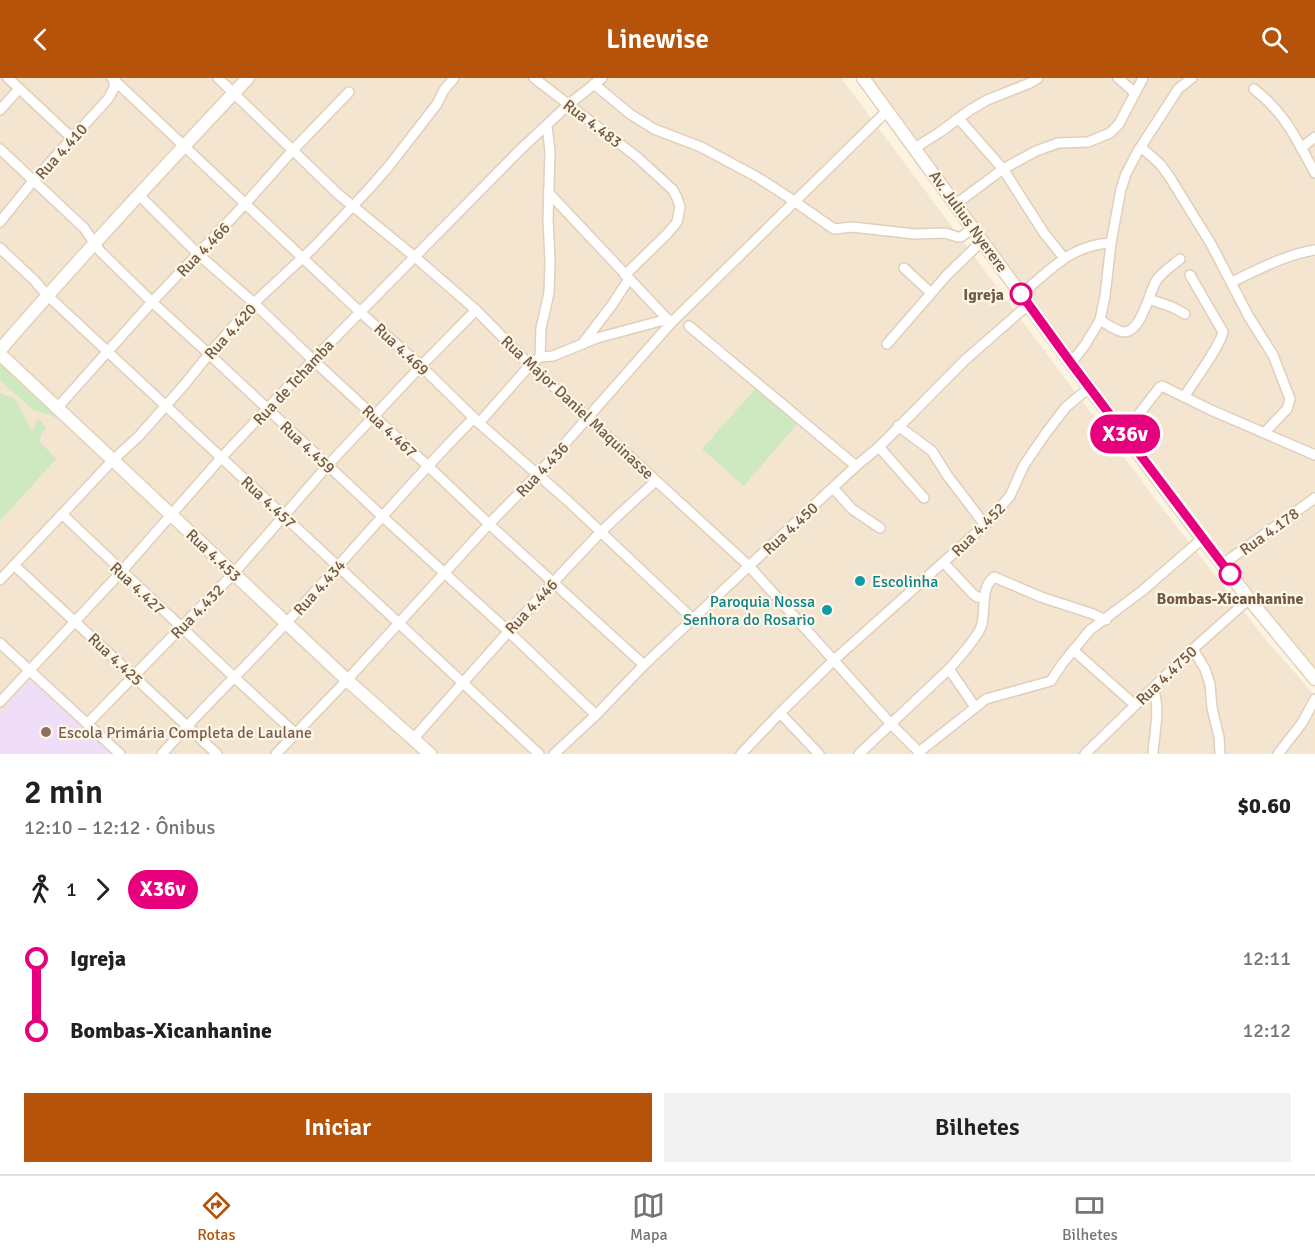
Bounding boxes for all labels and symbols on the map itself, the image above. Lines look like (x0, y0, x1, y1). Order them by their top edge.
street label: Rua 4.483 (559, 95, 626, 152)
street label: Rua 4.410 (31, 120, 92, 184)
street label: Av. Julius Nyerere (924, 167, 1012, 276)
street label: Rua 4.466 (173, 218, 235, 281)
marker: Igreja (1010, 283, 1032, 305)
place label: Igreja (963, 285, 1004, 305)
street label: Rua 4.420 (200, 300, 261, 364)
street label: Rua 4.469 (369, 319, 433, 380)
street label: Rua Major Daniel Maquinasse (497, 332, 658, 484)
street label: Rua de Tchamba (249, 336, 339, 430)
street label: Rua 4.467 (357, 401, 421, 462)
line badge: X36v (1083, 414, 1167, 454)
street label: Rua 4.459 (275, 417, 339, 478)
street label: Rua 4.436 (512, 438, 573, 502)
street label: Rua 4.457 (236, 472, 300, 533)
street label: Rua 4.450 (759, 498, 823, 559)
street label: Rua 4.452 (947, 498, 1010, 561)
street label: Rua 4.178 (1236, 504, 1303, 560)
street label: Rua 4.453 (181, 525, 245, 586)
street label: Rua 4.434 (289, 555, 350, 620)
street label: Rua 4.427 (105, 558, 169, 619)
marker: Bombas-Xicanhanine (1219, 563, 1241, 585)
place label: Escolinha (872, 572, 938, 592)
marker: Escolinha (853, 574, 867, 588)
street label: Rua 4.446 (501, 575, 562, 639)
street label: Rua 4.432 (167, 580, 229, 643)
place label: Bombas-Xicanhanine (1157, 589, 1303, 609)
place label: Paroquia Nossa Senhora do Rosario (683, 592, 815, 630)
marker: Paroquia Nossa Senhora do Rosario (820, 603, 834, 617)
street label: Rua 4.425 (83, 629, 147, 690)
street label: Rua 4.4750 (1132, 642, 1201, 710)
place label: Escola Primária Completa de Laulane (58, 723, 312, 743)
marker: Escola Primária Completa de Laulane (39, 725, 53, 739)

